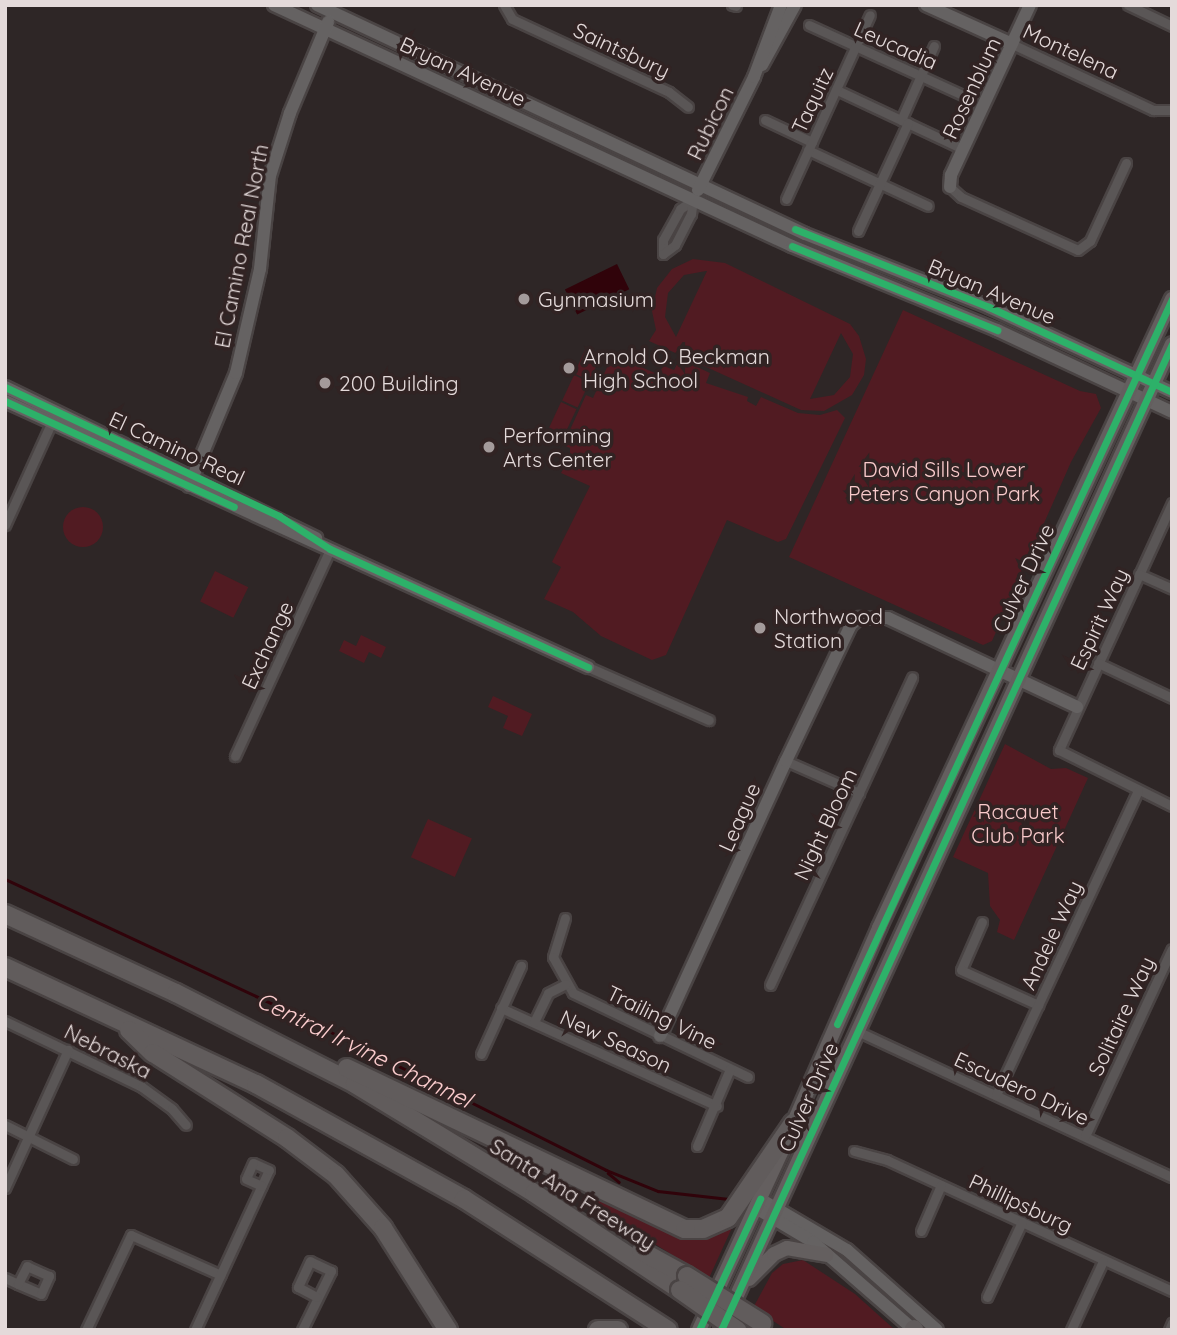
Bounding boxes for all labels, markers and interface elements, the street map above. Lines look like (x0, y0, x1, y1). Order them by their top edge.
street label: Leucadia (850, 15, 942, 75)
street label: Saintsbury (570, 17, 674, 83)
street label: Montelena (1019, 18, 1123, 84)
street label: Bryan Avenue (396, 31, 530, 111)
street label: Rosenblum (937, 33, 1005, 143)
street label: Taquitz (786, 63, 838, 137)
street label: Rubicon (681, 82, 739, 164)
street label: El Camino Real North (209, 142, 273, 350)
street label: Bryan Avenue (924, 253, 1060, 329)
place label: Gynmasium (538, 286, 654, 312)
marker: Gynmasium (516, 291, 532, 307)
place label: Arnold O. Beckman High School (583, 343, 770, 393)
marker: Arnold O. Beckman High School (561, 360, 577, 376)
place label: 200 Building (339, 370, 459, 396)
marker: 200 Building (317, 375, 333, 391)
street label: El Camino Real (105, 406, 249, 490)
place label: Performing Arts Center (503, 422, 612, 472)
marker: Performing Arts Center (481, 439, 497, 455)
park label: David Sills Lower Peters Canyon Park (848, 456, 1040, 506)
street label: Culver Drive (987, 520, 1059, 636)
street label: Espirit Way (1065, 564, 1133, 674)
street label: Exchange (236, 597, 298, 693)
place label: Northwood Station (774, 603, 883, 653)
marker: Northwood Station (752, 620, 768, 636)
street label: Night Bloom (788, 764, 862, 884)
street label: League (713, 779, 765, 855)
park label: Racquet Club Park (971, 798, 1065, 848)
street label: Andele Way (1015, 877, 1087, 993)
street label: Solitaire Way (1083, 953, 1159, 1079)
street label: Trailing Vine (603, 980, 721, 1054)
water label: Central Irvine Channel (252, 986, 476, 1114)
street label: New Season (556, 1004, 676, 1078)
street label: Nebraska (60, 1018, 156, 1084)
street label: Culver Drive (773, 1038, 843, 1156)
street label: Escudero Drive (951, 1046, 1093, 1130)
street label: Santa Ana Freeway (486, 1133, 660, 1255)
street label: Phillipsburg (965, 1168, 1077, 1238)

